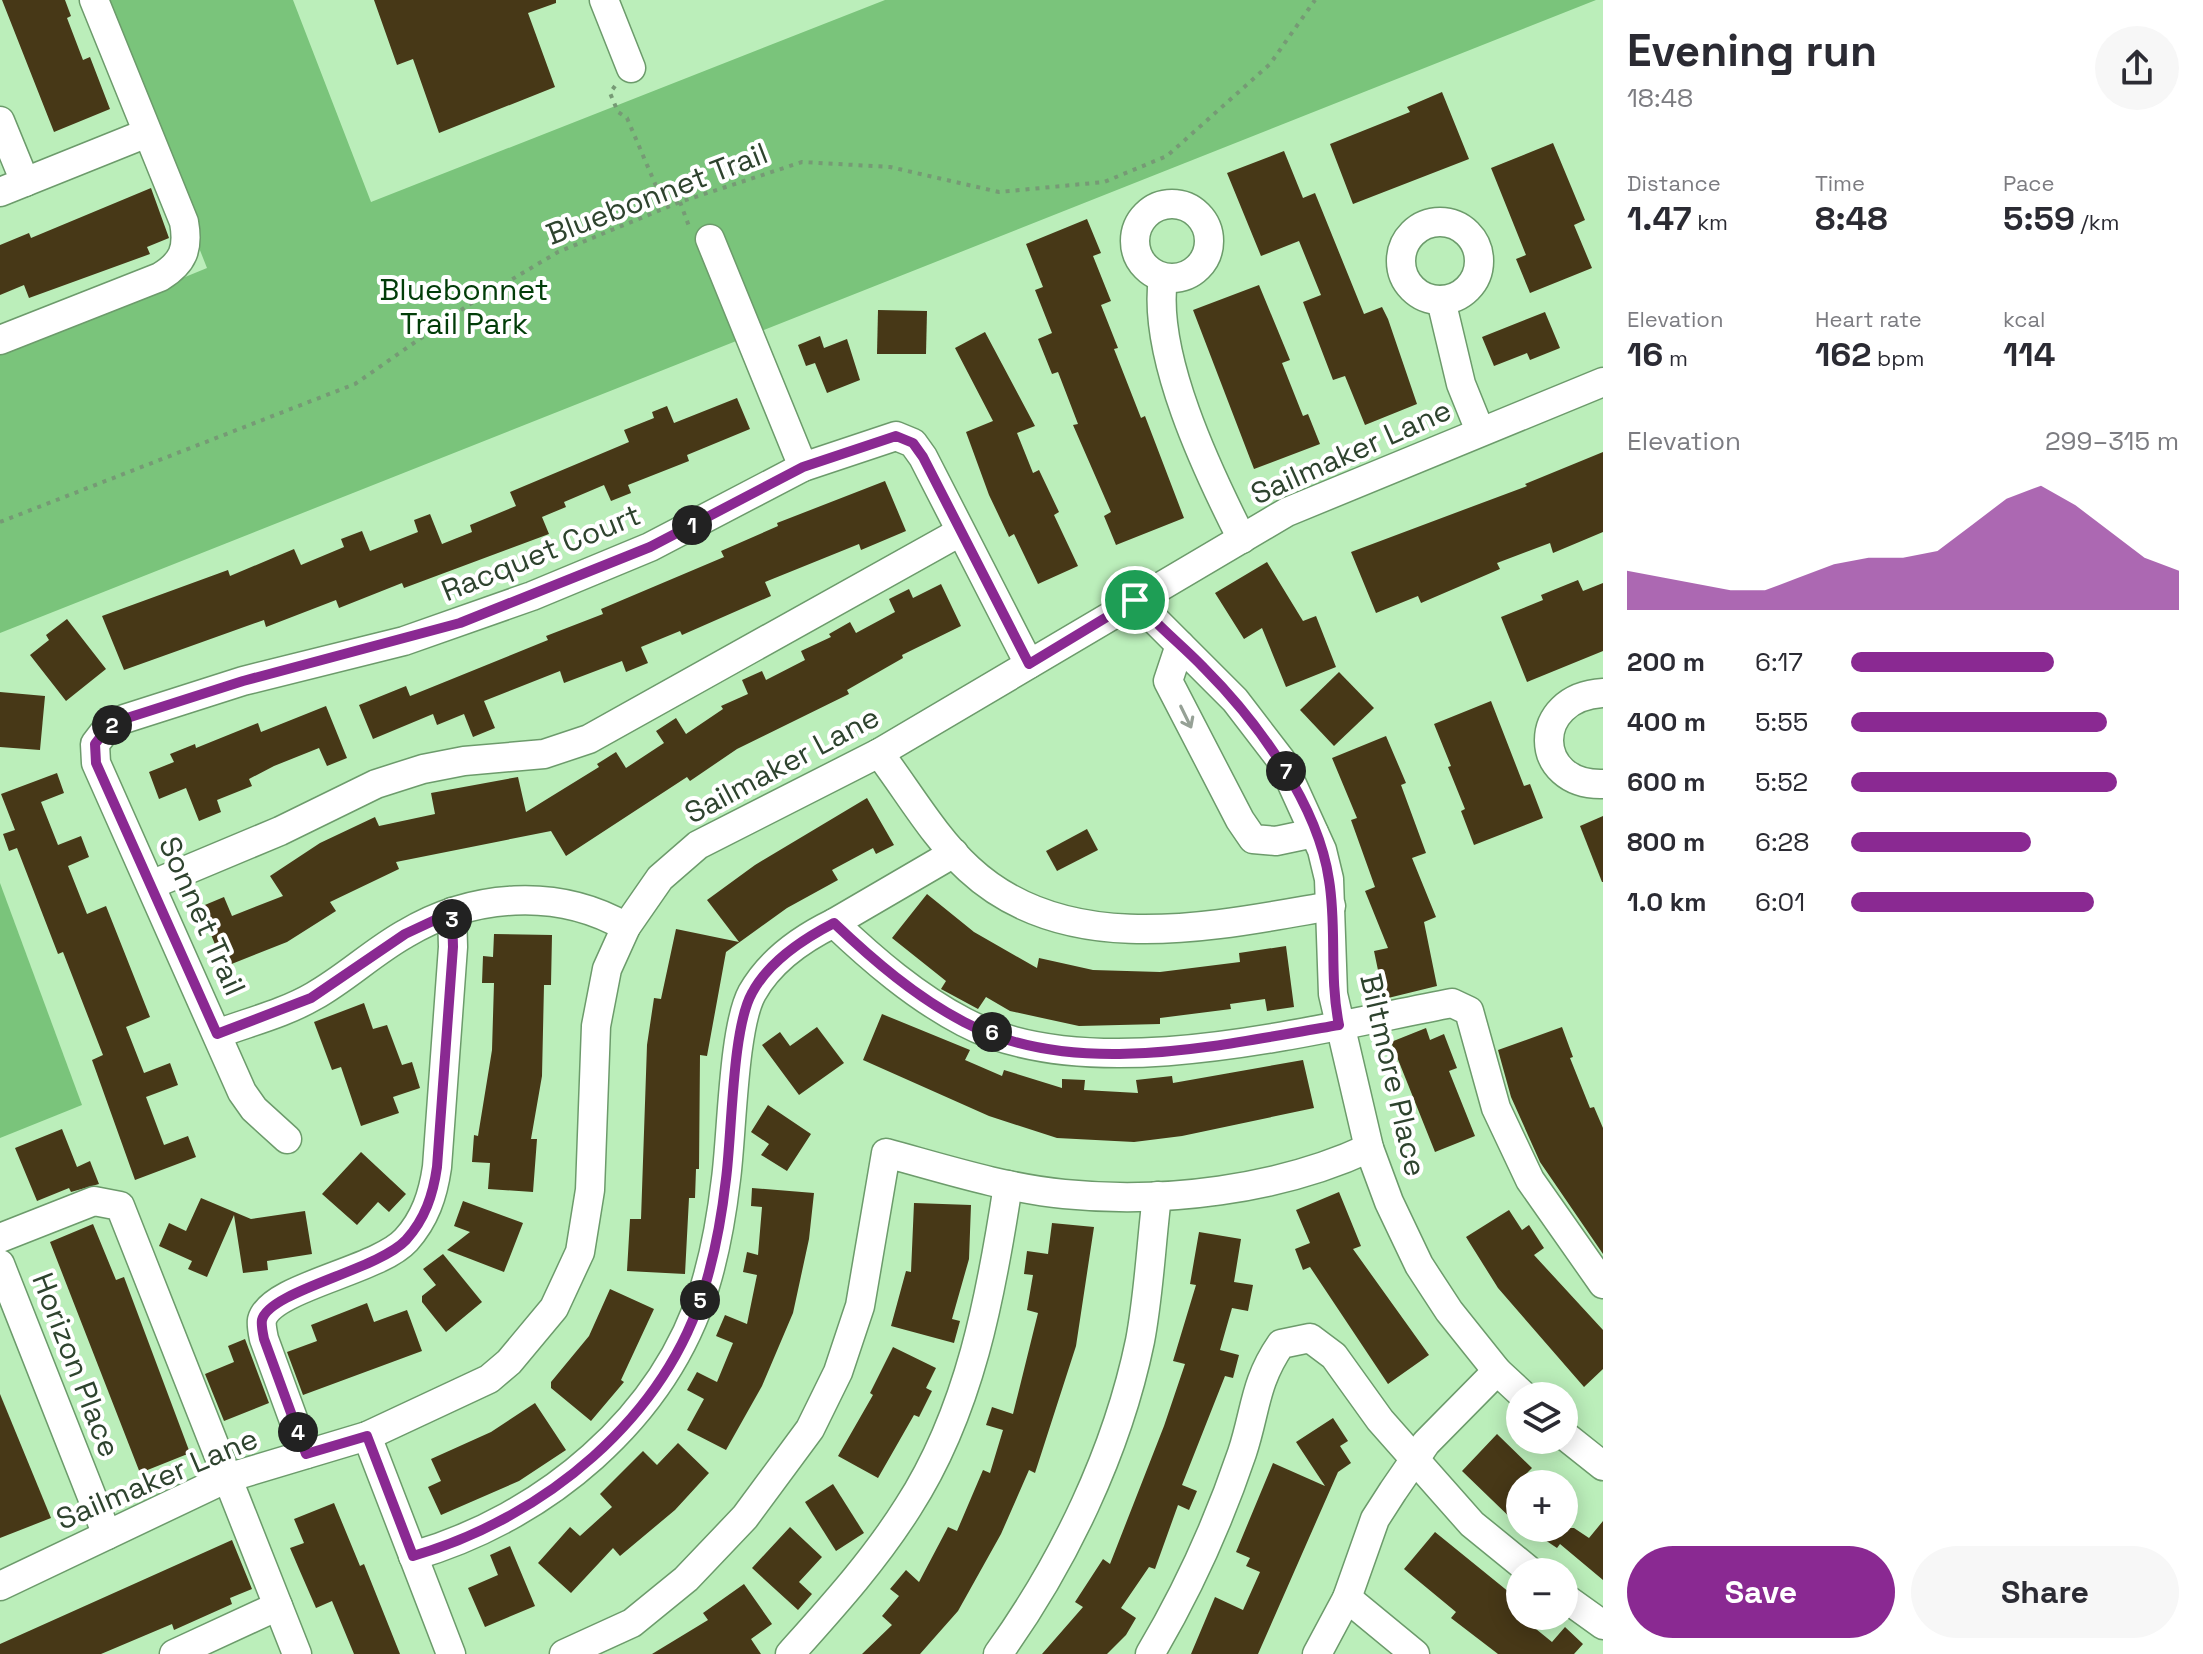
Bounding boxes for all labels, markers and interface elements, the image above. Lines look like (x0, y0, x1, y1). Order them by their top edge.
text: Evening run (1627, 23, 1877, 79)
button: share (2095, 26, 2179, 110)
text: 18:48 (1627, 81, 1693, 115)
street label: Bluebonnet Trail (541, 133, 773, 254)
text: Distance (1627, 169, 1721, 197)
text: Time (1815, 169, 1865, 197)
text: Pace (2003, 169, 2055, 197)
text: 1.47 (1627, 197, 1692, 240)
text: 8:48 (1815, 197, 1888, 240)
text: 5:59 (2003, 197, 2075, 240)
text: km (1692, 208, 1728, 236)
text: /km (2075, 208, 2120, 236)
park label: Bluebonnet Trail Park (380, 270, 548, 343)
text: Elevation (1627, 305, 1723, 333)
text: Heart rate (1815, 305, 1922, 333)
text: kcal (2003, 305, 2045, 333)
text: 16 (1627, 333, 1663, 376)
text: 162 (1815, 333, 1871, 376)
text: 114 (2003, 333, 2055, 376)
text: m (1663, 344, 1688, 372)
text: bpm (1871, 344, 1924, 372)
street label: Sailmaker Lane (1245, 390, 1457, 513)
text: Elevation (1627, 424, 1741, 458)
text: 299–315 m (2045, 424, 2179, 458)
street label: Racquet Court (436, 495, 646, 610)
pin: 1 (672, 505, 712, 545)
text: 1 (687, 511, 697, 539)
pin (1101, 566, 1169, 634)
icon: arrive (1113, 578, 1157, 622)
text: 200 m (1627, 645, 1705, 679)
text: 6:17 (1755, 645, 1803, 679)
street label: Sailmaker Lane (678, 697, 886, 832)
pin: 2 (92, 705, 132, 745)
one-way arrow (1179, 705, 1194, 729)
text: 400 m (1627, 705, 1706, 739)
text: 5:55 (1755, 705, 1808, 739)
text: 2 (105, 711, 119, 739)
pin: 7 (1266, 751, 1306, 791)
text: 7 (1280, 757, 1292, 785)
text: 600 m (1627, 765, 1706, 799)
text: 5:52 (1755, 765, 1808, 799)
text: 800 m (1627, 825, 1705, 859)
text: 6:28 (1755, 825, 1809, 859)
street label: Sonnet Trail (150, 830, 255, 1001)
text: 1.0 km (1627, 885, 1707, 919)
text: 6:01 (1755, 885, 1805, 919)
pin: 3 (432, 899, 472, 939)
text: 3 (445, 905, 459, 933)
street label: Biltmore Place (1351, 970, 1436, 1180)
pin: 6 (972, 1012, 1012, 1052)
text: 6 (985, 1018, 999, 1046)
street label: Horizon Place (23, 1267, 130, 1463)
pin: 5 (680, 1280, 720, 1320)
text: 5 (693, 1286, 707, 1314)
map controls (1506, 1382, 1578, 1630)
button: layers (1506, 1382, 1578, 1454)
pin: 4 (278, 1412, 318, 1452)
text: 4 (291, 1418, 305, 1446)
street label: Sailmaker Lane (50, 1419, 264, 1539)
button: + (1506, 1470, 1578, 1542)
button: Save (1627, 1546, 1895, 1638)
button: Share (1911, 1546, 2179, 1638)
button: − (1506, 1558, 1578, 1630)

